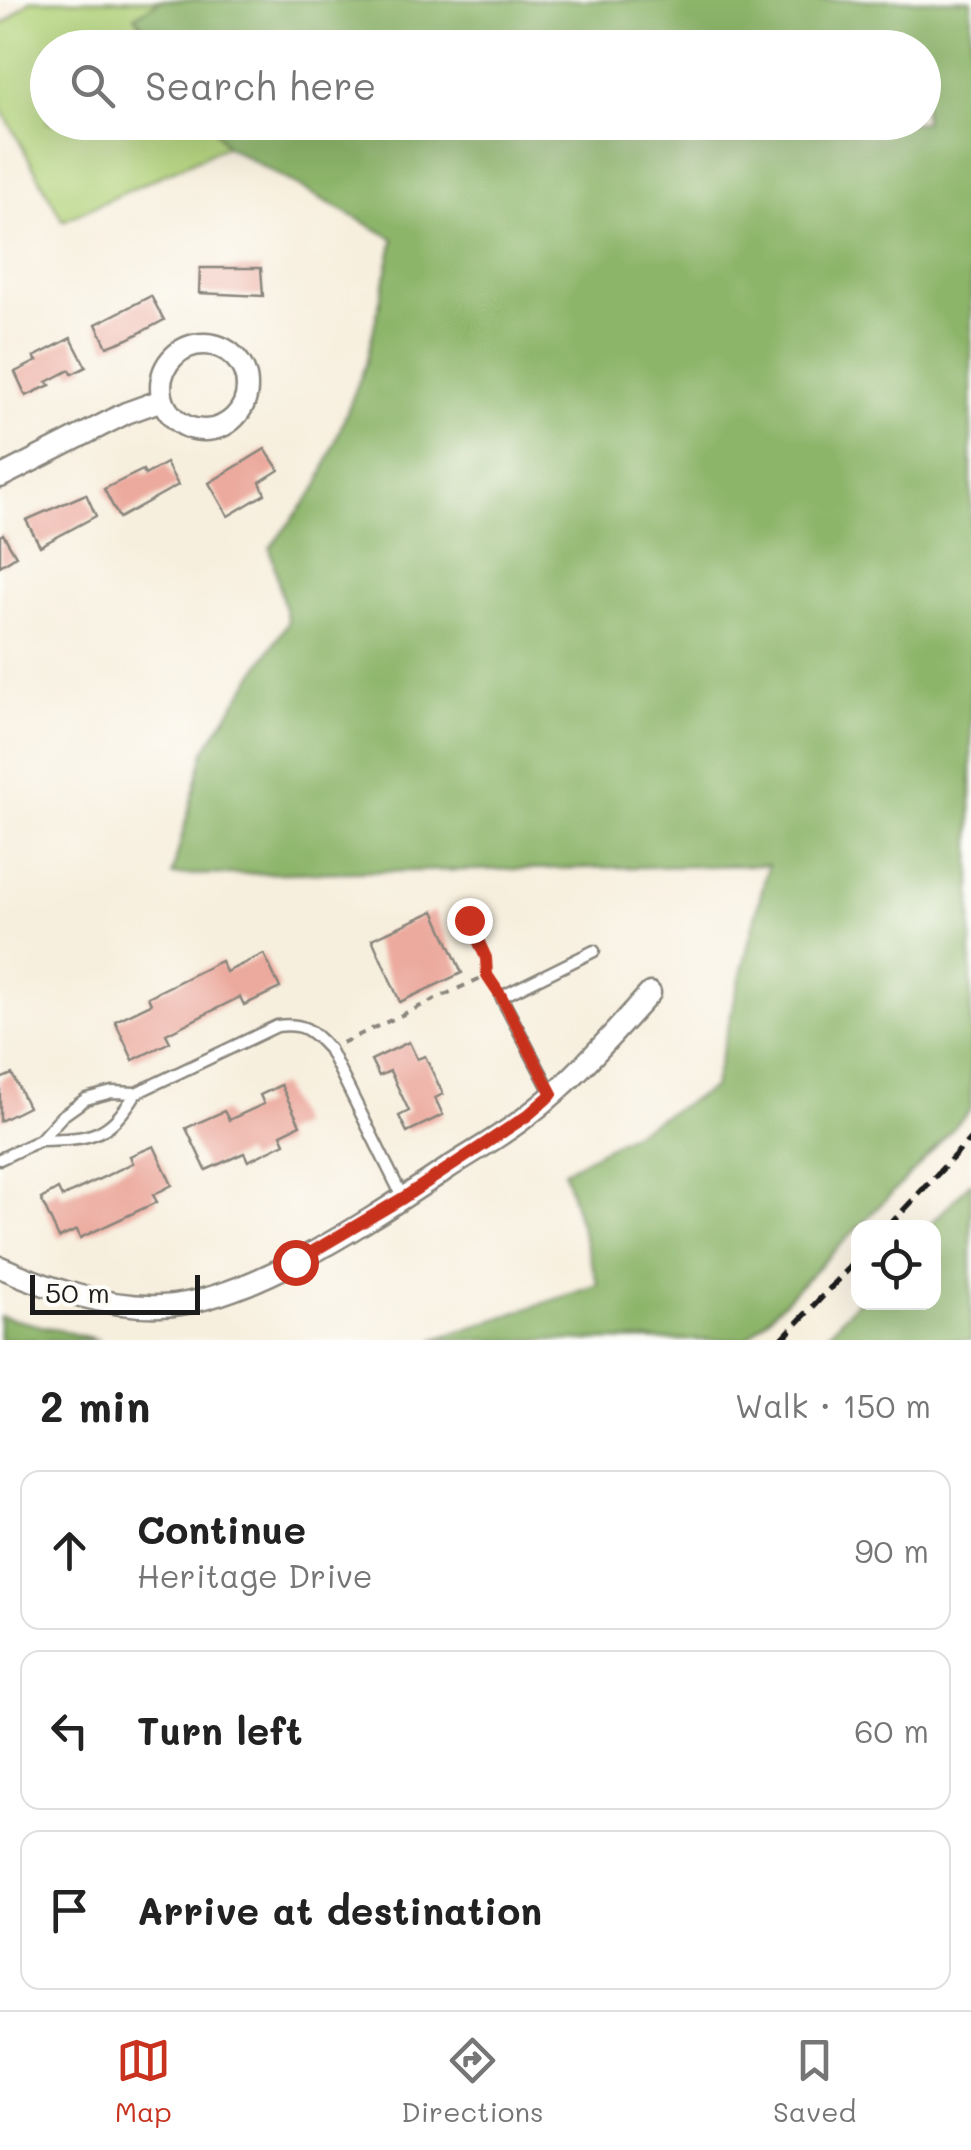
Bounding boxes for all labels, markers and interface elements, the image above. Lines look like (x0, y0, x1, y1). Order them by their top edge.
search box (30, 30, 941, 140)
icon: search (65, 58, 120, 113)
text: Search here (145, 60, 376, 110)
route end (447, 898, 493, 944)
map controls (851, 1220, 941, 1310)
button: locate (851, 1220, 941, 1310)
route start (273, 1240, 319, 1286)
scale bar (30, 1270, 200, 1314)
text: 50 m (45, 1274, 110, 1310)
text: 2 min (40, 1378, 150, 1433)
text: Walk · 150 m (735, 1384, 931, 1426)
text: Continue (137, 1504, 306, 1554)
icon: ahead (42, 1523, 97, 1578)
text: 90 m (855, 1529, 929, 1571)
text: Heritage Drive (137, 1554, 373, 1596)
icon: left (42, 1703, 97, 1758)
text: Turn left (137, 1705, 303, 1755)
text: 60 m (854, 1709, 929, 1751)
icon: arrive (42, 1883, 97, 1938)
text: Arrive at destination (137, 1885, 542, 1935)
tab: Map (115, 2033, 172, 2129)
tab: Directions (401, 2033, 544, 2129)
tab: Saved (773, 2033, 856, 2129)

